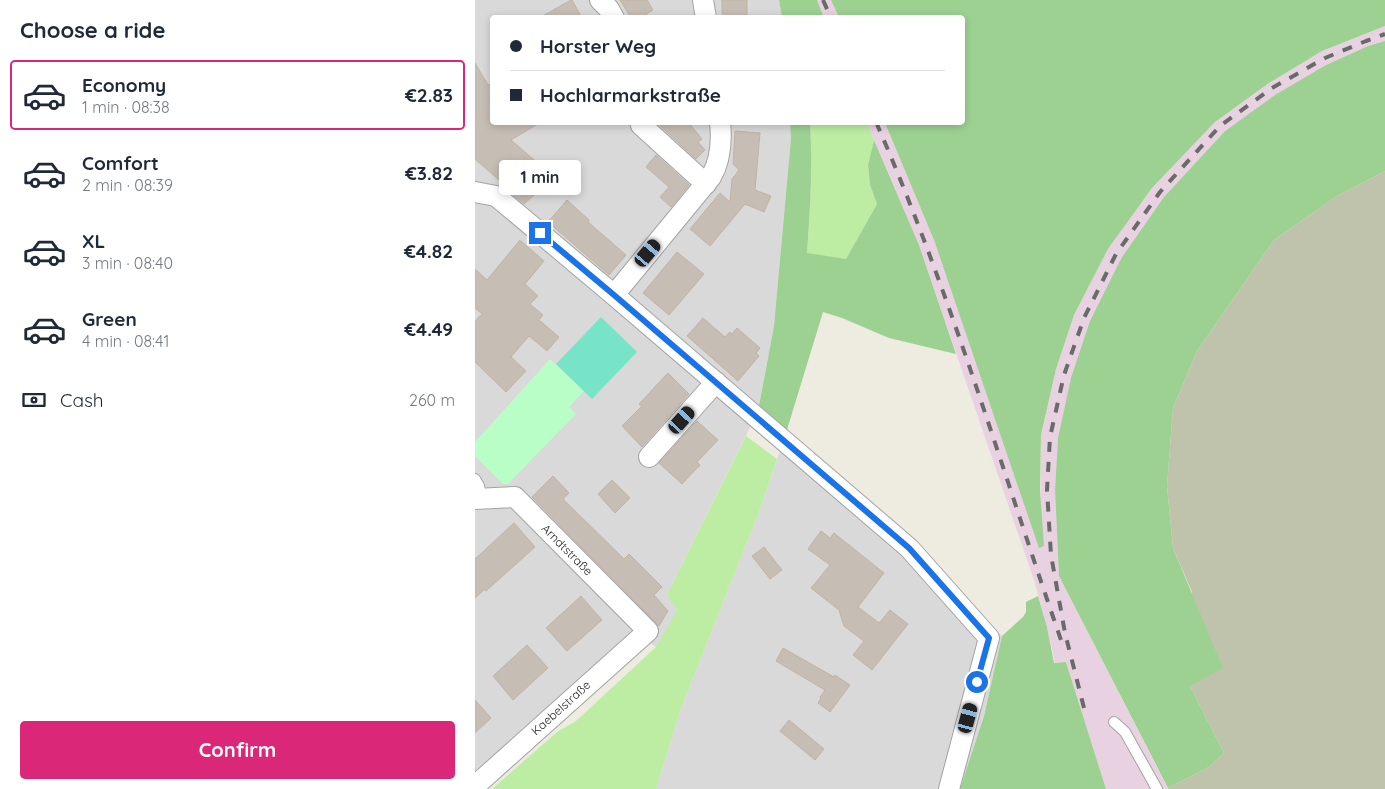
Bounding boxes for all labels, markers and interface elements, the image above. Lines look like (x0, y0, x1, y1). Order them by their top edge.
text: Choose a ride (20, 16, 165, 44)
text: Horster Weg (540, 34, 656, 58)
icon: car (22, 73, 67, 118)
text: Economy (82, 73, 166, 97)
text: €2.83 (405, 83, 453, 107)
text: Hochlarmarkstraße (540, 83, 721, 107)
text: 1 min · 08:38 (82, 97, 170, 117)
icon: car (22, 151, 67, 196)
text: Comfort (82, 151, 159, 175)
callout: 1 min (499, 160, 581, 196)
text: €3.82 (405, 161, 453, 185)
text: 1 min (521, 167, 559, 187)
text: 2 min · 08:39 (82, 175, 173, 195)
route end (529, 222, 551, 244)
icon: car (22, 229, 67, 274)
text: XL (82, 229, 105, 253)
car (632, 237, 663, 269)
text: €4.82 (404, 239, 453, 263)
text: 3 min · 08:40 (82, 253, 173, 273)
icon: car (22, 307, 67, 352)
text: Green (82, 307, 137, 331)
text: €4.49 (404, 317, 453, 341)
text: 4 min · 08:41 (82, 331, 169, 351)
icon: cash (20, 386, 48, 414)
text: Cash (60, 388, 104, 412)
text: 260 m (409, 390, 455, 410)
car (666, 404, 697, 436)
street label: Arndtstraße (539, 521, 596, 579)
route start (966, 671, 988, 693)
street label: Kaebelstraße (528, 677, 594, 738)
car (956, 702, 979, 734)
button: Confirm (20, 721, 455, 779)

